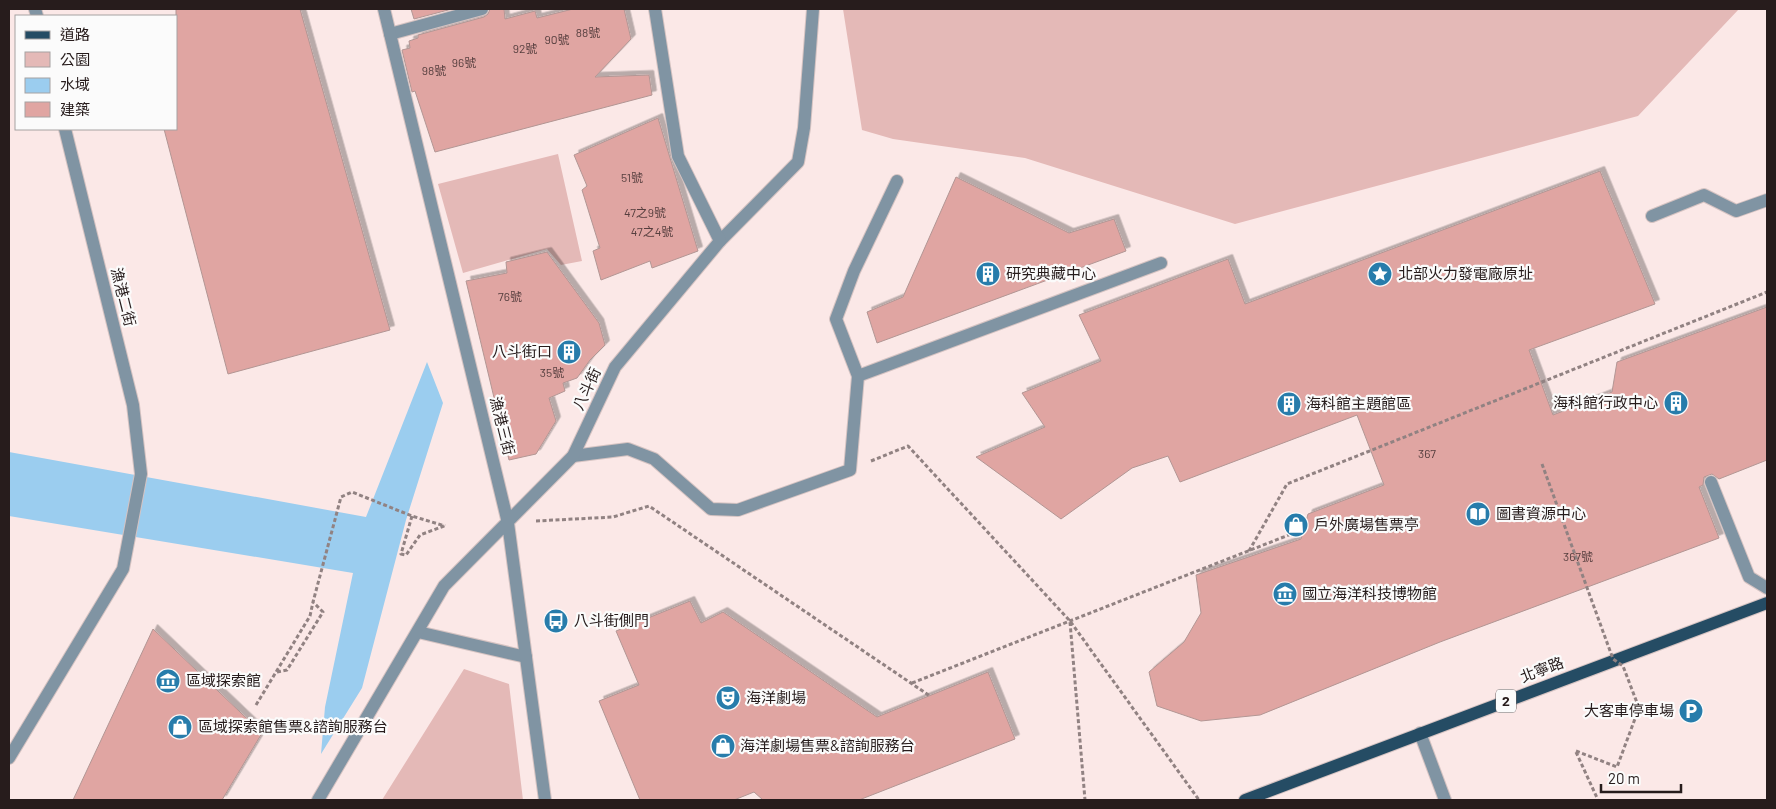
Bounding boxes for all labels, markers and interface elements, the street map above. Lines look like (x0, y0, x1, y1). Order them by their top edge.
legend (15, 15, 178, 130)
text: 道路 (60, 25, 90, 43)
house number: 88號 (576, 25, 600, 39)
house number: 90號 (544, 32, 570, 46)
house number: 92號 (513, 41, 537, 55)
text: 公園 (60, 50, 90, 68)
house number: 96號 (452, 55, 476, 69)
house number: 98號 (422, 63, 446, 77)
text: 水域 (60, 75, 90, 93)
text: 建築 (60, 100, 90, 118)
house number: 51號 (621, 170, 643, 184)
house number: 47之9號 (624, 205, 666, 219)
house number: 47之4號 (631, 224, 673, 238)
building icon: 研究典藏中心 (975, 261, 1001, 287)
place icon: 北部火力發電廠原址 (1367, 261, 1393, 287)
place label: 研究典藏中心 (1006, 264, 1096, 282)
place label: 北部火力發電廠原址 (1398, 264, 1533, 282)
street label: 漁港二街 (108, 265, 140, 328)
house number: 76號 (498, 289, 522, 303)
building icon: 八斗街口 (556, 339, 582, 365)
place label: 八斗街口 (492, 342, 552, 360)
street label: 八斗街 (568, 364, 604, 413)
house number: 35號 (540, 365, 564, 379)
building icon: 海科館行政中心 (1663, 390, 1689, 416)
building icon: 海科館主題館區 (1276, 391, 1302, 417)
place label: 海科館行政中心 (1553, 393, 1658, 411)
street label: 漁港三街 (487, 394, 519, 457)
place label: 海科館主題館區 (1306, 394, 1411, 412)
house number: 367 (1418, 446, 1436, 460)
library icon: 圖書資源中心 (1465, 501, 1491, 527)
place label: 圖書資源中心 (1496, 504, 1586, 522)
shop icon: 戶外廣場售票亭 (1283, 512, 1309, 538)
place label: 戶外廣場售票亭 (1314, 515, 1419, 533)
house number: 367號 (1563, 549, 1593, 563)
museum icon: 國立海洋科技博物館 (1272, 581, 1298, 607)
place label: 國立海洋科技博物館 (1302, 584, 1437, 602)
bus stop icon: 八斗街側門 (543, 608, 569, 634)
place label: 八斗街側門 (574, 611, 649, 629)
street label: 北寧路 (1517, 653, 1566, 686)
museum icon: 區域探索館 (155, 668, 181, 694)
place label: 區域探索館 (186, 671, 261, 689)
theatre icon: 海洋劇場 (715, 685, 741, 711)
place label: 海洋劇場 (746, 688, 806, 706)
road number: 2 (1496, 689, 1516, 712)
parking icon: 大客車停車場 (1678, 698, 1704, 724)
place label: 大客車停車場 (1584, 701, 1674, 719)
shop icon: 區域探索館售票&諮詢服務台 (167, 714, 193, 740)
place label: 區域探索館售票&諮詢服務台 (198, 717, 388, 735)
shop icon: 海洋劇場售票&諮詢服務台 (710, 733, 736, 759)
place label: 海洋劇場售票&諮詢服務台 (740, 736, 915, 754)
scale bar (1601, 762, 1681, 794)
text: 20 m (1608, 769, 1640, 787)

